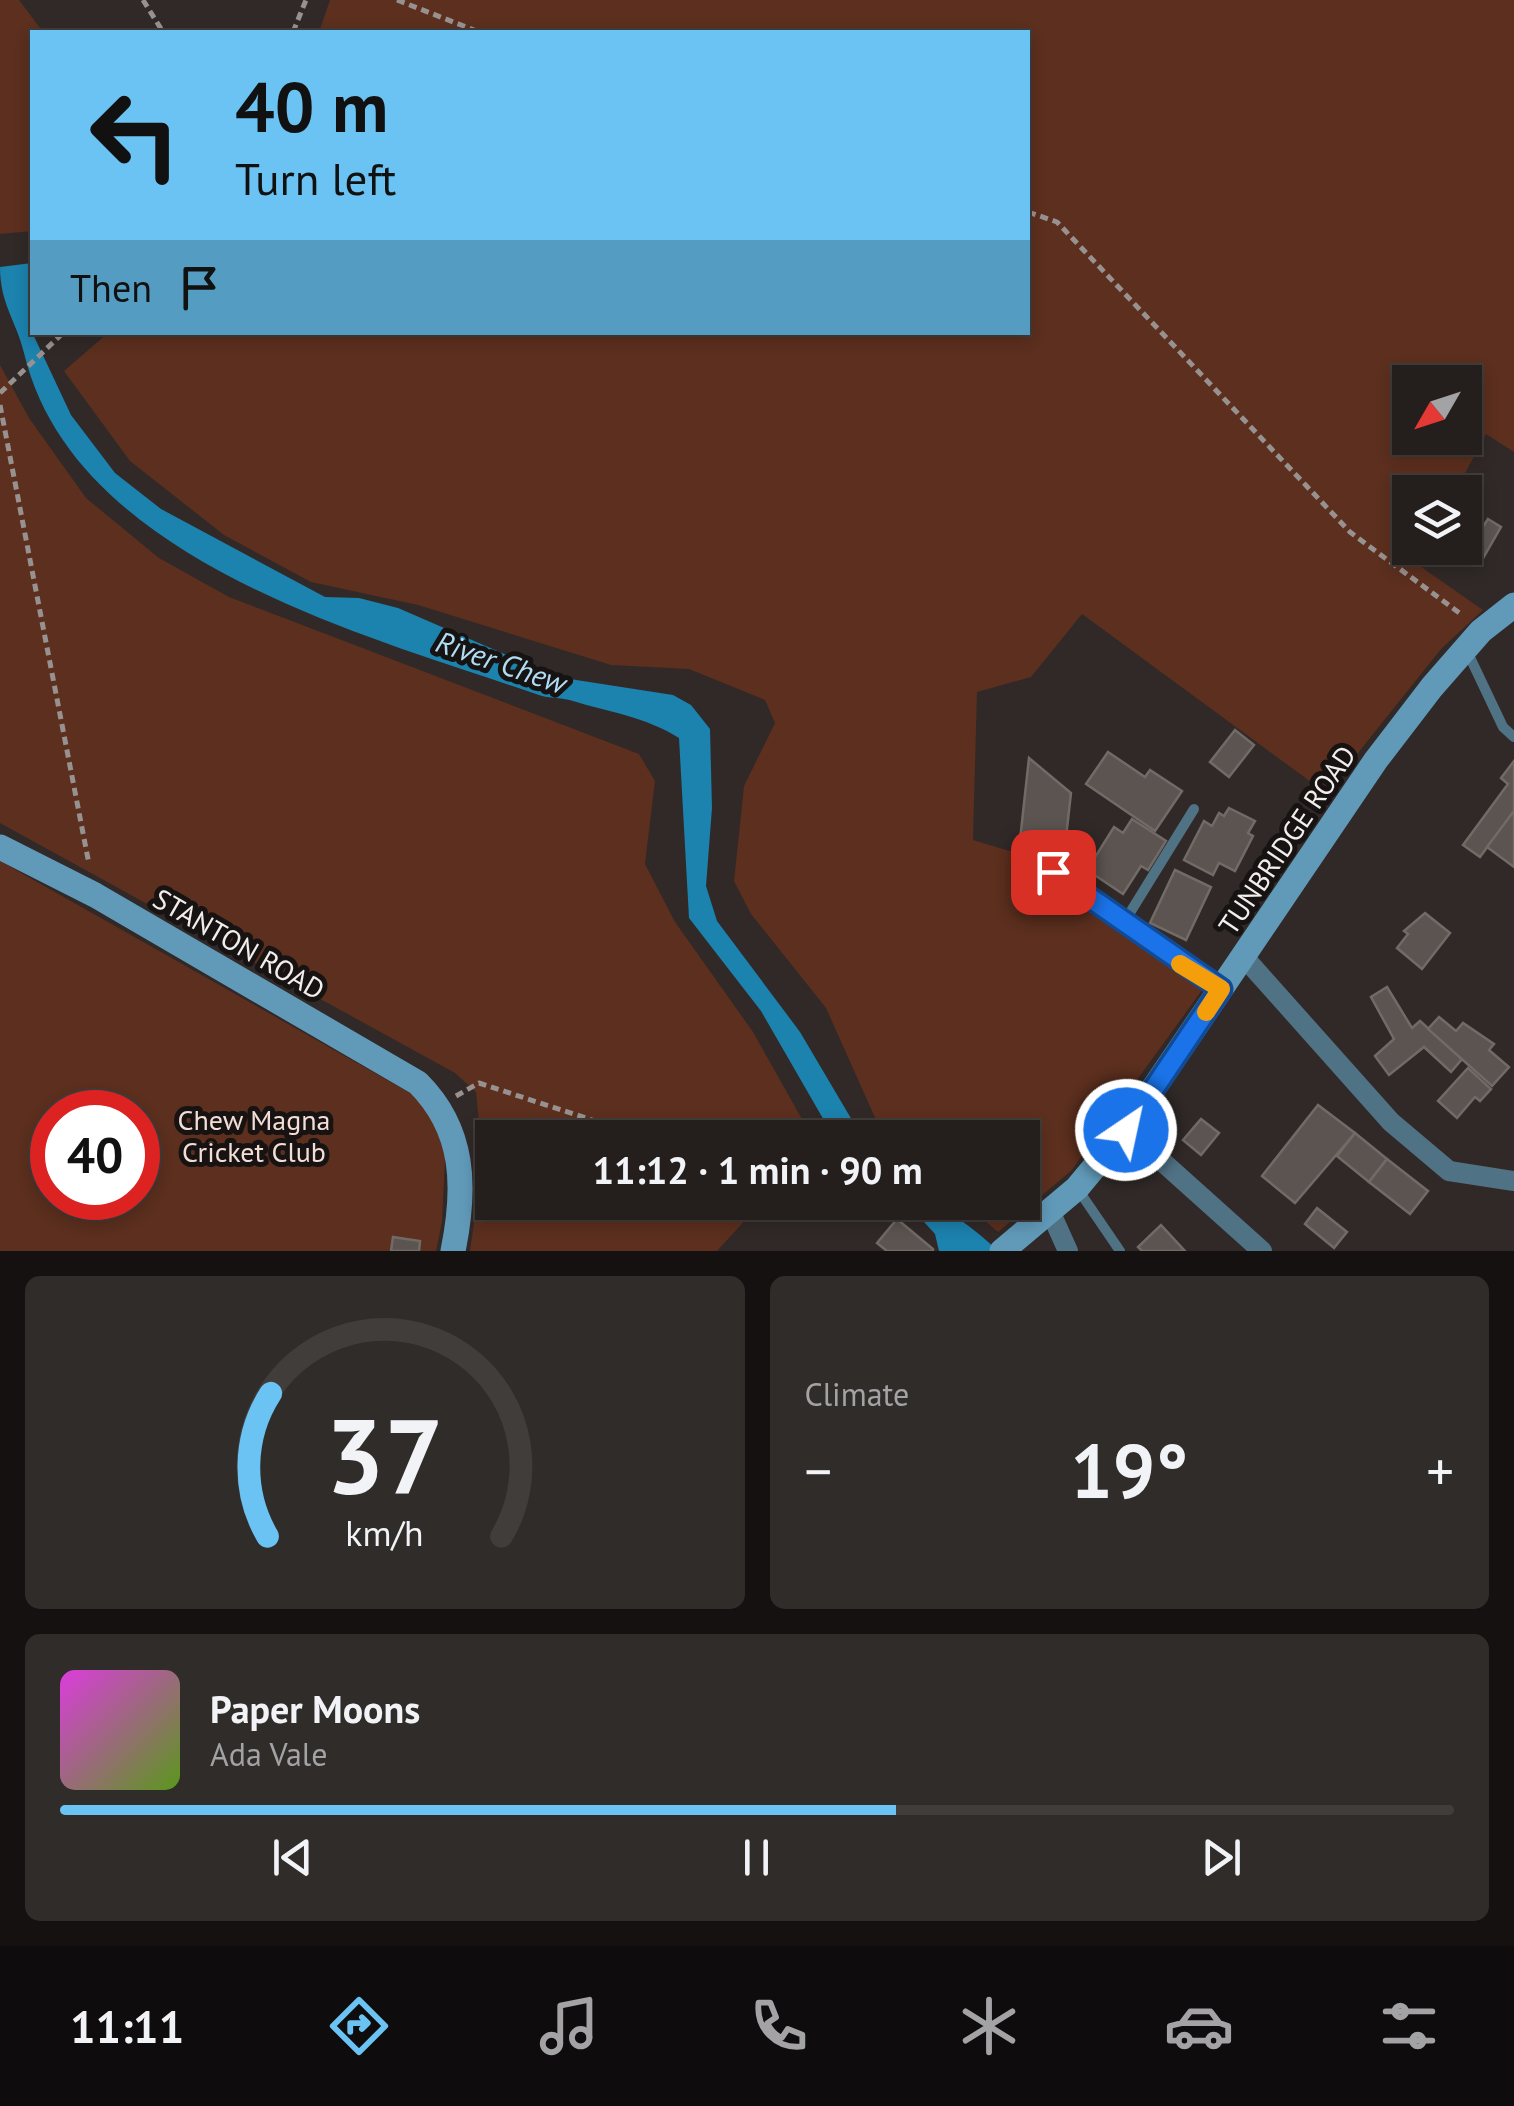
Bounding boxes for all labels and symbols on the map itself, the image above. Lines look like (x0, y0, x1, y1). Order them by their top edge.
north arrow (1392, 365, 1482, 455)
water label: River Chew (431, 621, 574, 703)
street label: TUNBRIDGE ROAD (1210, 738, 1364, 941)
pin (1011, 830, 1096, 915)
street label: STANTON ROAD (147, 880, 332, 1008)
position arrow (1074, 1078, 1178, 1182)
speed limit sign: 40 (30, 1090, 160, 1220)
park label: Chew Magna Cricket Club (178, 1101, 330, 1170)

